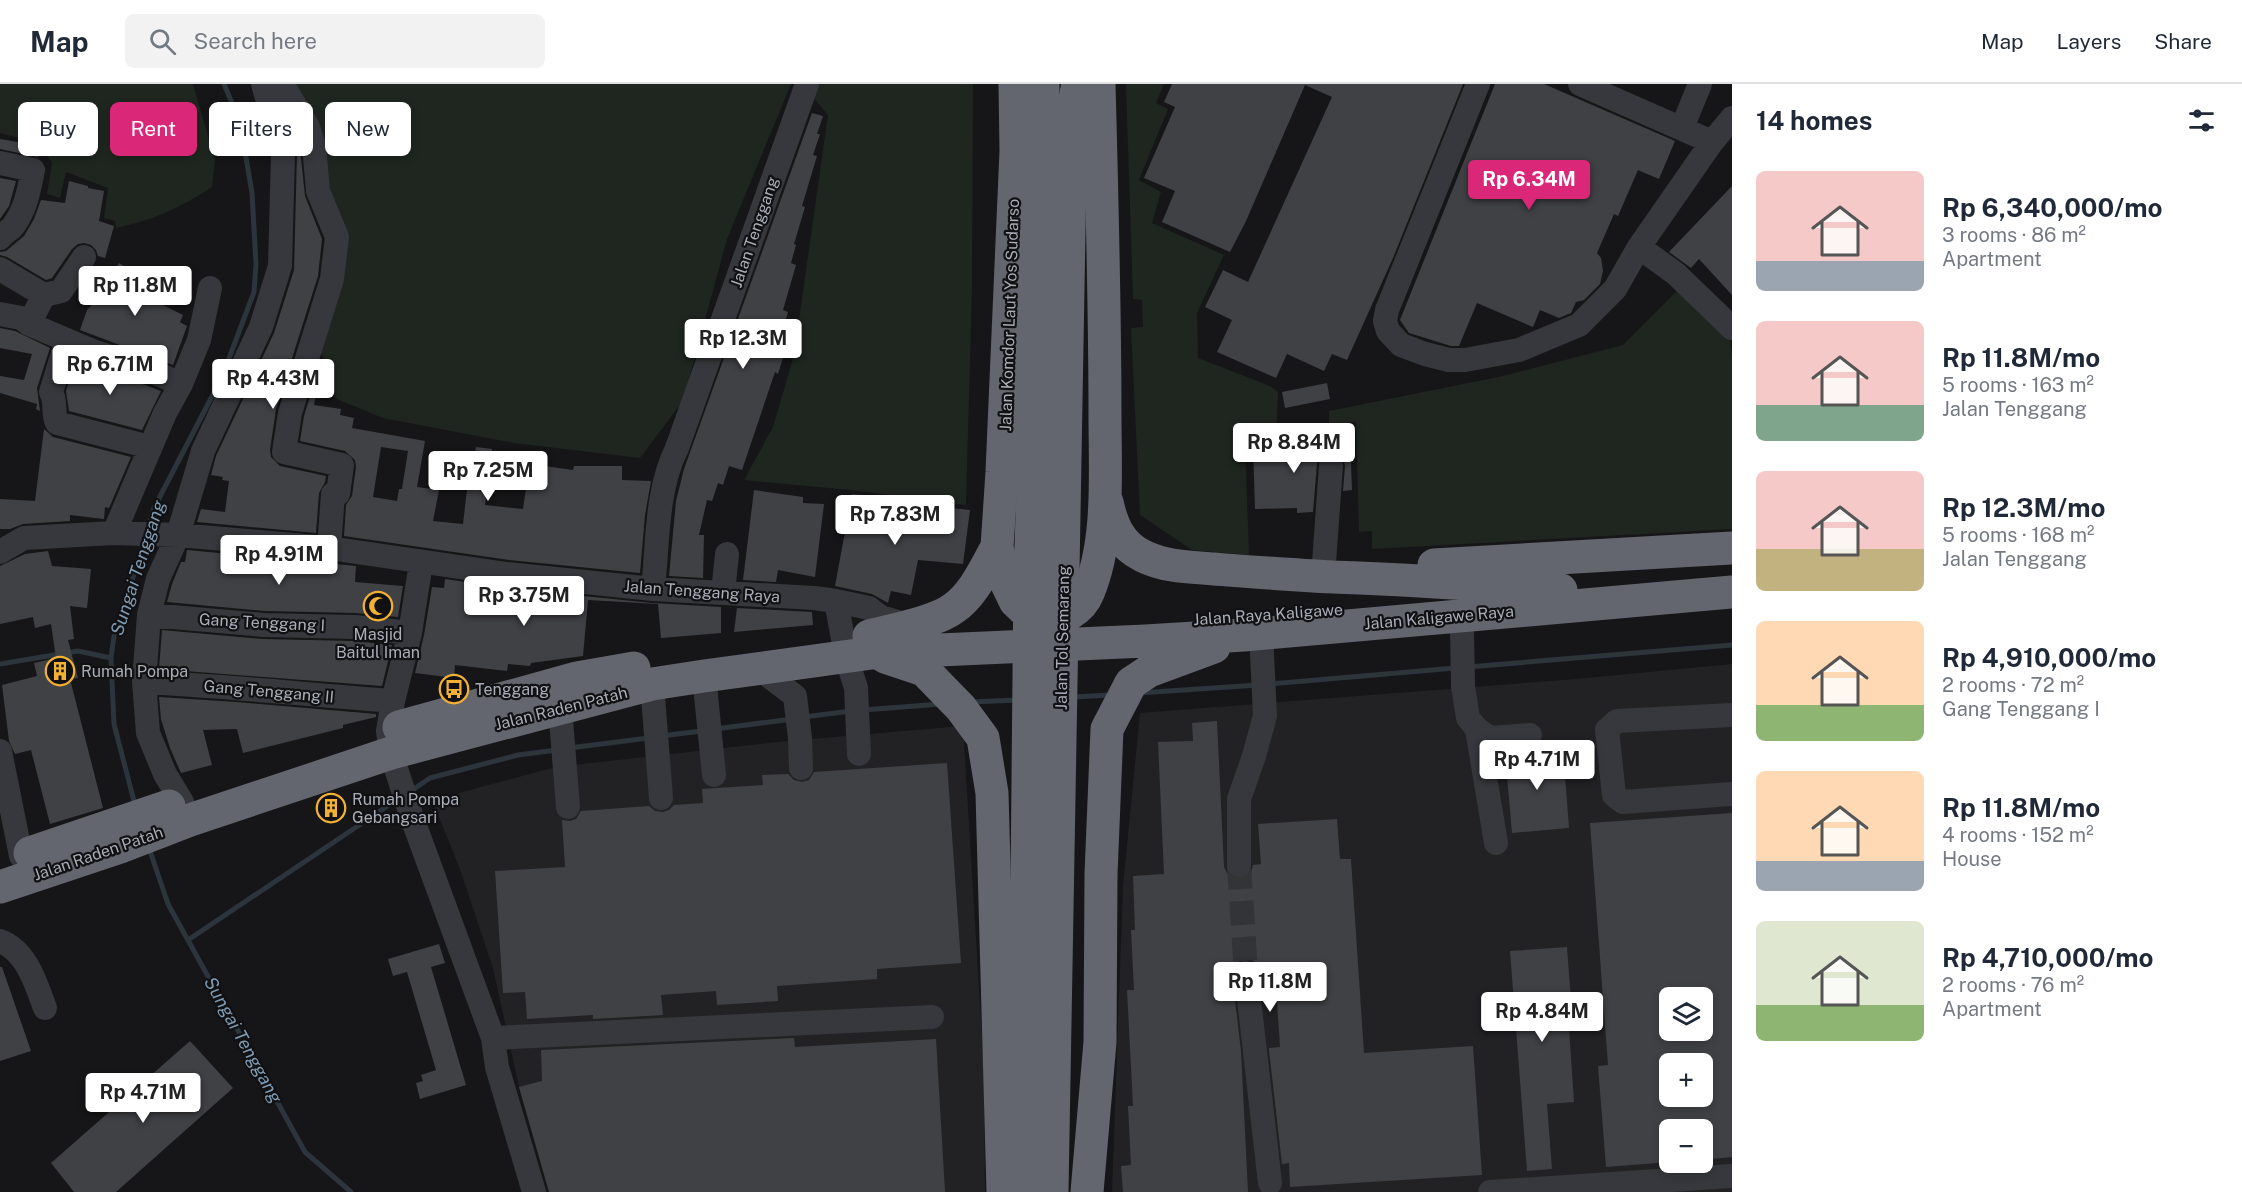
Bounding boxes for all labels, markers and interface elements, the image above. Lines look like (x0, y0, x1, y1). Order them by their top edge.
search box (125, 14, 545, 68)
text: Map (30, 25, 89, 58)
icon: search (146, 25, 179, 58)
text: Search here (194, 28, 317, 54)
text: Map (1981, 29, 2024, 54)
text: Layers (2057, 29, 2121, 54)
text: Share (2154, 29, 2212, 54)
chip: Buy (18, 102, 98, 156)
chip: Rent (110, 102, 197, 156)
chip: Filters (209, 102, 313, 156)
chip: New (325, 102, 411, 156)
icon: filters (2185, 104, 2218, 137)
text: 14 homes (1756, 105, 1872, 136)
pin: Rp 6.34M (1467, 160, 1591, 211)
text: Rp 6.34M (1482, 167, 1576, 191)
street label: Jalan Tenggang (727, 174, 782, 290)
text: Rp 6,340,000/mo (1942, 192, 2162, 223)
icon: home (1804, 195, 1876, 267)
street label: Jalan Komdor Laut Yos Sudarso (996, 199, 1023, 432)
text: 3 rooms · 86 m² (1942, 223, 2086, 247)
text: Apartment (1942, 247, 2042, 271)
pin: Rp 11.8M (73, 266, 197, 317)
text: Rp 11.8M (93, 273, 177, 297)
pin: Rp 12.3M (681, 319, 805, 370)
text: Rp 12.3M (699, 326, 787, 350)
text: Rp 11.8M/mo (1942, 342, 2100, 373)
pin: Rp 6.71M (48, 345, 172, 396)
icon: home (1804, 345, 1876, 417)
text: Rp 6.71M (66, 352, 154, 376)
pin: Rp 4.43M (211, 359, 335, 410)
text: Rp 4.43M (226, 366, 320, 390)
text: 5 rooms · 163 m² (1942, 373, 2094, 397)
text: Jalan Tenggang (1942, 397, 2087, 421)
pin: Rp 8.84M (1232, 423, 1356, 474)
text: Rp 8.84M (1247, 430, 1341, 454)
pin: Rp 7.25M (426, 451, 550, 502)
text: Rp 7.25M (442, 458, 534, 482)
text: Rp 12.3M/mo (1942, 492, 2106, 523)
pin: Rp 7.83M (833, 495, 957, 546)
icon: home (1804, 495, 1876, 567)
water label: Sungai Tenggang (106, 497, 169, 638)
text: Rp 7.83M (849, 502, 941, 526)
text: 5 rooms · 168 m² (1942, 523, 2094, 547)
pin: Rp 4.91M (217, 535, 341, 586)
text: Rp 4.91M (234, 542, 324, 566)
text: Jalan Tenggang (1942, 547, 2087, 571)
street label: Jalan Tol Semarang (1052, 566, 1073, 710)
pin: Rp 3.75M (462, 576, 586, 627)
street label: Jalan Tenggang Raya (623, 577, 781, 606)
text: Rp 3.75M (478, 583, 570, 607)
mosque icon: Masjid Baitul Iman (362, 590, 394, 622)
street label: Jalan Raya Kaligawe (1192, 600, 1344, 629)
street label: Jalan Kaligawe Raya (1363, 601, 1515, 634)
street label: Gang Tenggang I (198, 610, 326, 635)
place label: Masjid Baitul Iman (336, 625, 420, 662)
text: Rp 4,910,000/mo (1942, 642, 2156, 673)
icon: home (1804, 645, 1876, 717)
building icon: Rumah Pompa (44, 655, 76, 687)
place label: Rumah Pompa (81, 662, 188, 681)
bus stop icon: Tenggang (438, 673, 470, 705)
text: 2 rooms · 72 m² (1942, 673, 2084, 697)
street label: Gang Tenggang II (203, 676, 335, 707)
place label: Tenggang (475, 680, 549, 699)
street label: Jalan Raden Patah (493, 683, 629, 734)
text: Gang Tenggang I (1942, 697, 2100, 721)
pin: Rp 4.71M (1475, 740, 1599, 791)
text: Rp 4.71M (1494, 747, 1580, 771)
place label: Rumah Pompa Gebangsari (352, 790, 459, 827)
building icon: Rumah Pompa Gebangsari (315, 792, 347, 824)
text: Rp 11.8M/mo (1942, 792, 2100, 823)
icon: home (1804, 795, 1876, 867)
street label: Jalan Raden Patah (31, 822, 165, 885)
text: 4 rooms · 152 m² (1942, 823, 2094, 847)
text: House (1942, 847, 2002, 871)
text: Rp 4,710,000/mo (1942, 942, 2154, 973)
icon: home (1804, 945, 1876, 1017)
pin: Rp 11.8M (1208, 962, 1332, 1013)
text: Rp 11.8M (1228, 969, 1312, 993)
water label: Sungai Tenggang (200, 973, 287, 1107)
text: 2 rooms · 76 m² (1942, 973, 2084, 997)
map controls (1659, 987, 1713, 1173)
button: layers (1659, 987, 1713, 1041)
pin: Rp 4.84M (1480, 992, 1604, 1043)
text: Apartment (1942, 997, 2042, 1021)
text: Rp 4.84M (1495, 999, 1589, 1023)
button: + (1659, 1053, 1713, 1107)
pin: Rp 4.71M (81, 1073, 205, 1124)
text: Rp 4.71M (100, 1080, 186, 1104)
button: − (1659, 1119, 1713, 1173)

